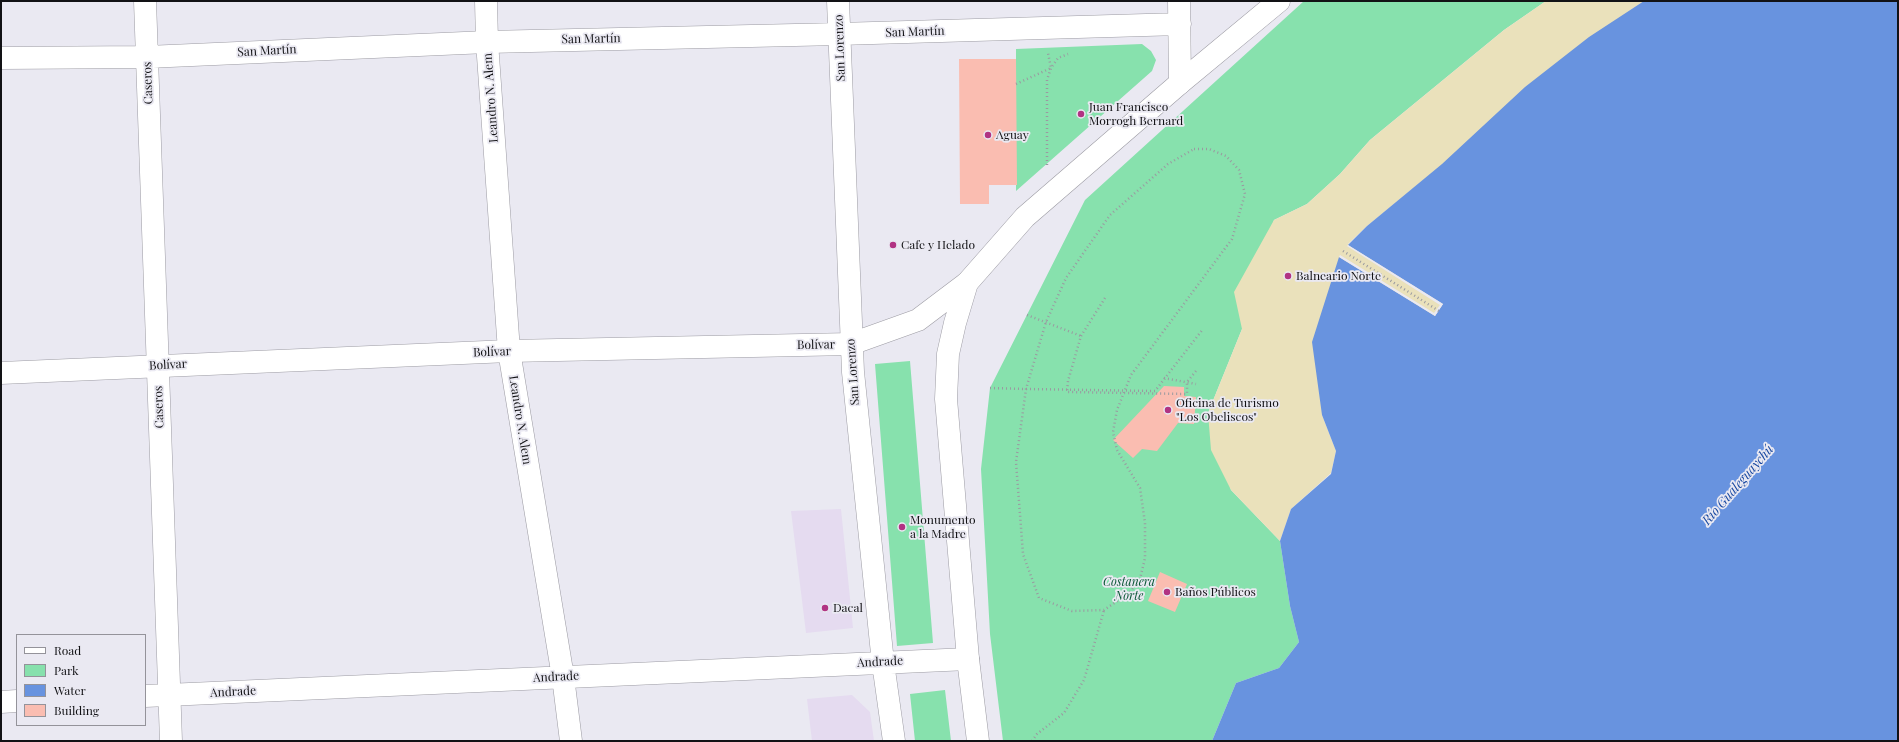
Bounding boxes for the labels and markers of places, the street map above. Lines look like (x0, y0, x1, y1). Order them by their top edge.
place label: Juan Francisco Morrogh Bernard (1089, 100, 1183, 128)
marker: Juan Francisco Morrogh Bernard (1076, 109, 1086, 119)
place label: Aguay (996, 128, 1029, 142)
marker: Aguay (983, 130, 993, 140)
place label: Cafe y Helado (901, 238, 975, 252)
marker: Cafe y Helado (888, 240, 898, 250)
place label: Balneario Norte (1296, 269, 1381, 283)
marker: Balneario Norte (1283, 271, 1293, 281)
place label: Oficina de Turismo "Los Obeliscos" (1176, 396, 1279, 424)
marker: Oficina de Turismo "Los Obeliscos" (1163, 405, 1173, 415)
place label: Monumento a la Madre (910, 513, 976, 541)
marker: Monumento a la Madre (897, 522, 907, 532)
place label: Baños Públicos (1175, 585, 1256, 599)
marker: Baños Públicos (1162, 587, 1172, 597)
place label: Dacal (833, 601, 863, 615)
marker: Dacal (820, 603, 830, 613)

